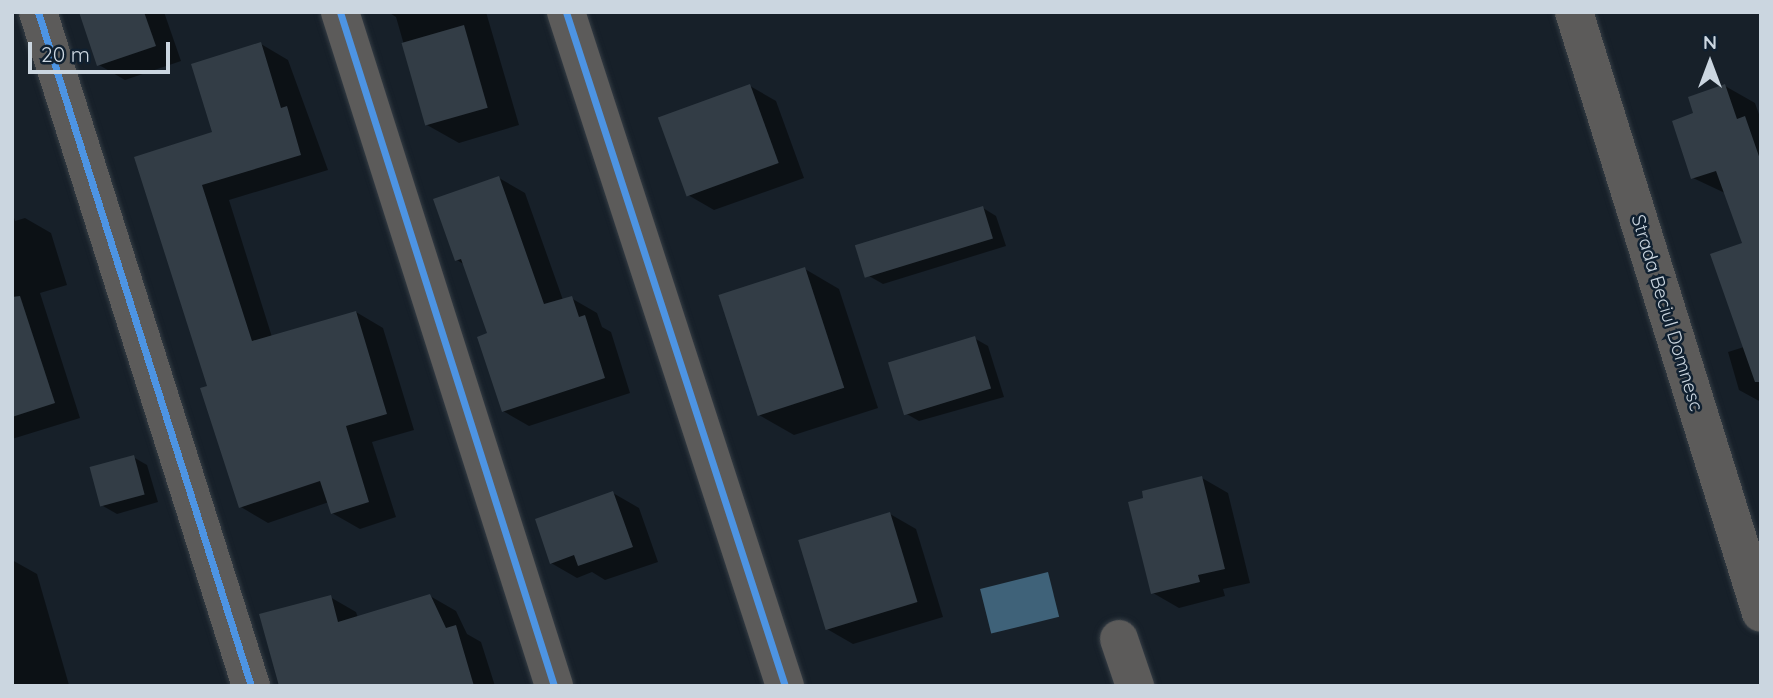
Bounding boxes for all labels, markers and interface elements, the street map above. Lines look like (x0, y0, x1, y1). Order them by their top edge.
scale bar (32, 28, 173, 72)
north arrow (1675, 28, 1745, 98)
text: N (1703, 30, 1717, 54)
text: 20 m (41, 41, 90, 67)
street label: Strada Beciul Domnesc (1626, 212, 1708, 414)

